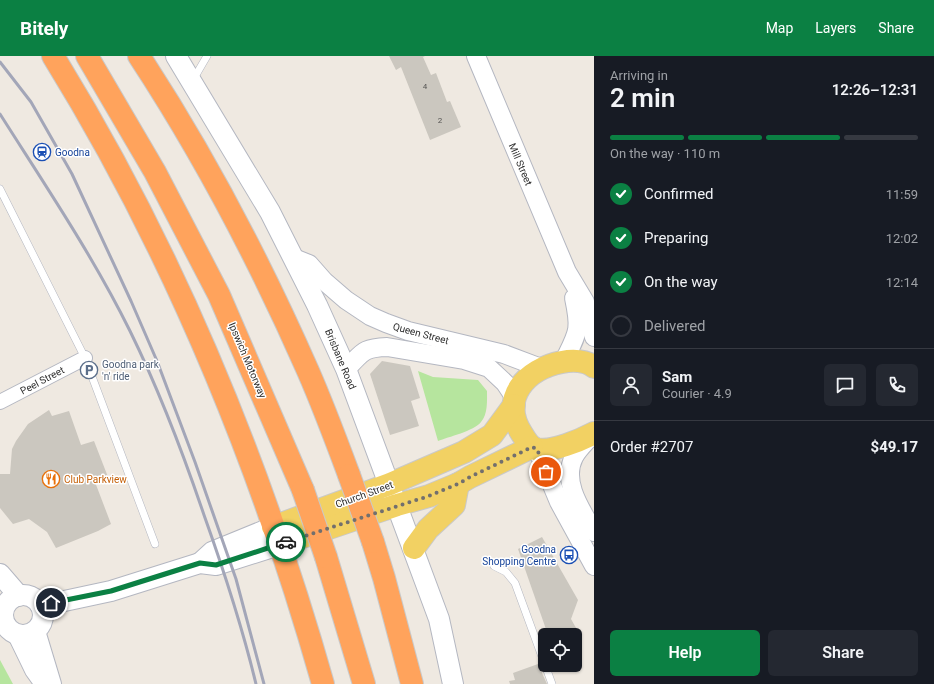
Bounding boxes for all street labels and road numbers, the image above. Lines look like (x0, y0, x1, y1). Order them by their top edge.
street label: Mill Street (507, 141, 534, 187)
street label: Ipswich Motorway (227, 321, 269, 400)
street label: Queen Street (392, 321, 450, 346)
street label: Brisbane Road (323, 327, 358, 391)
street label: Peel Street (18, 364, 66, 397)
street label: Church Street (334, 479, 394, 510)

